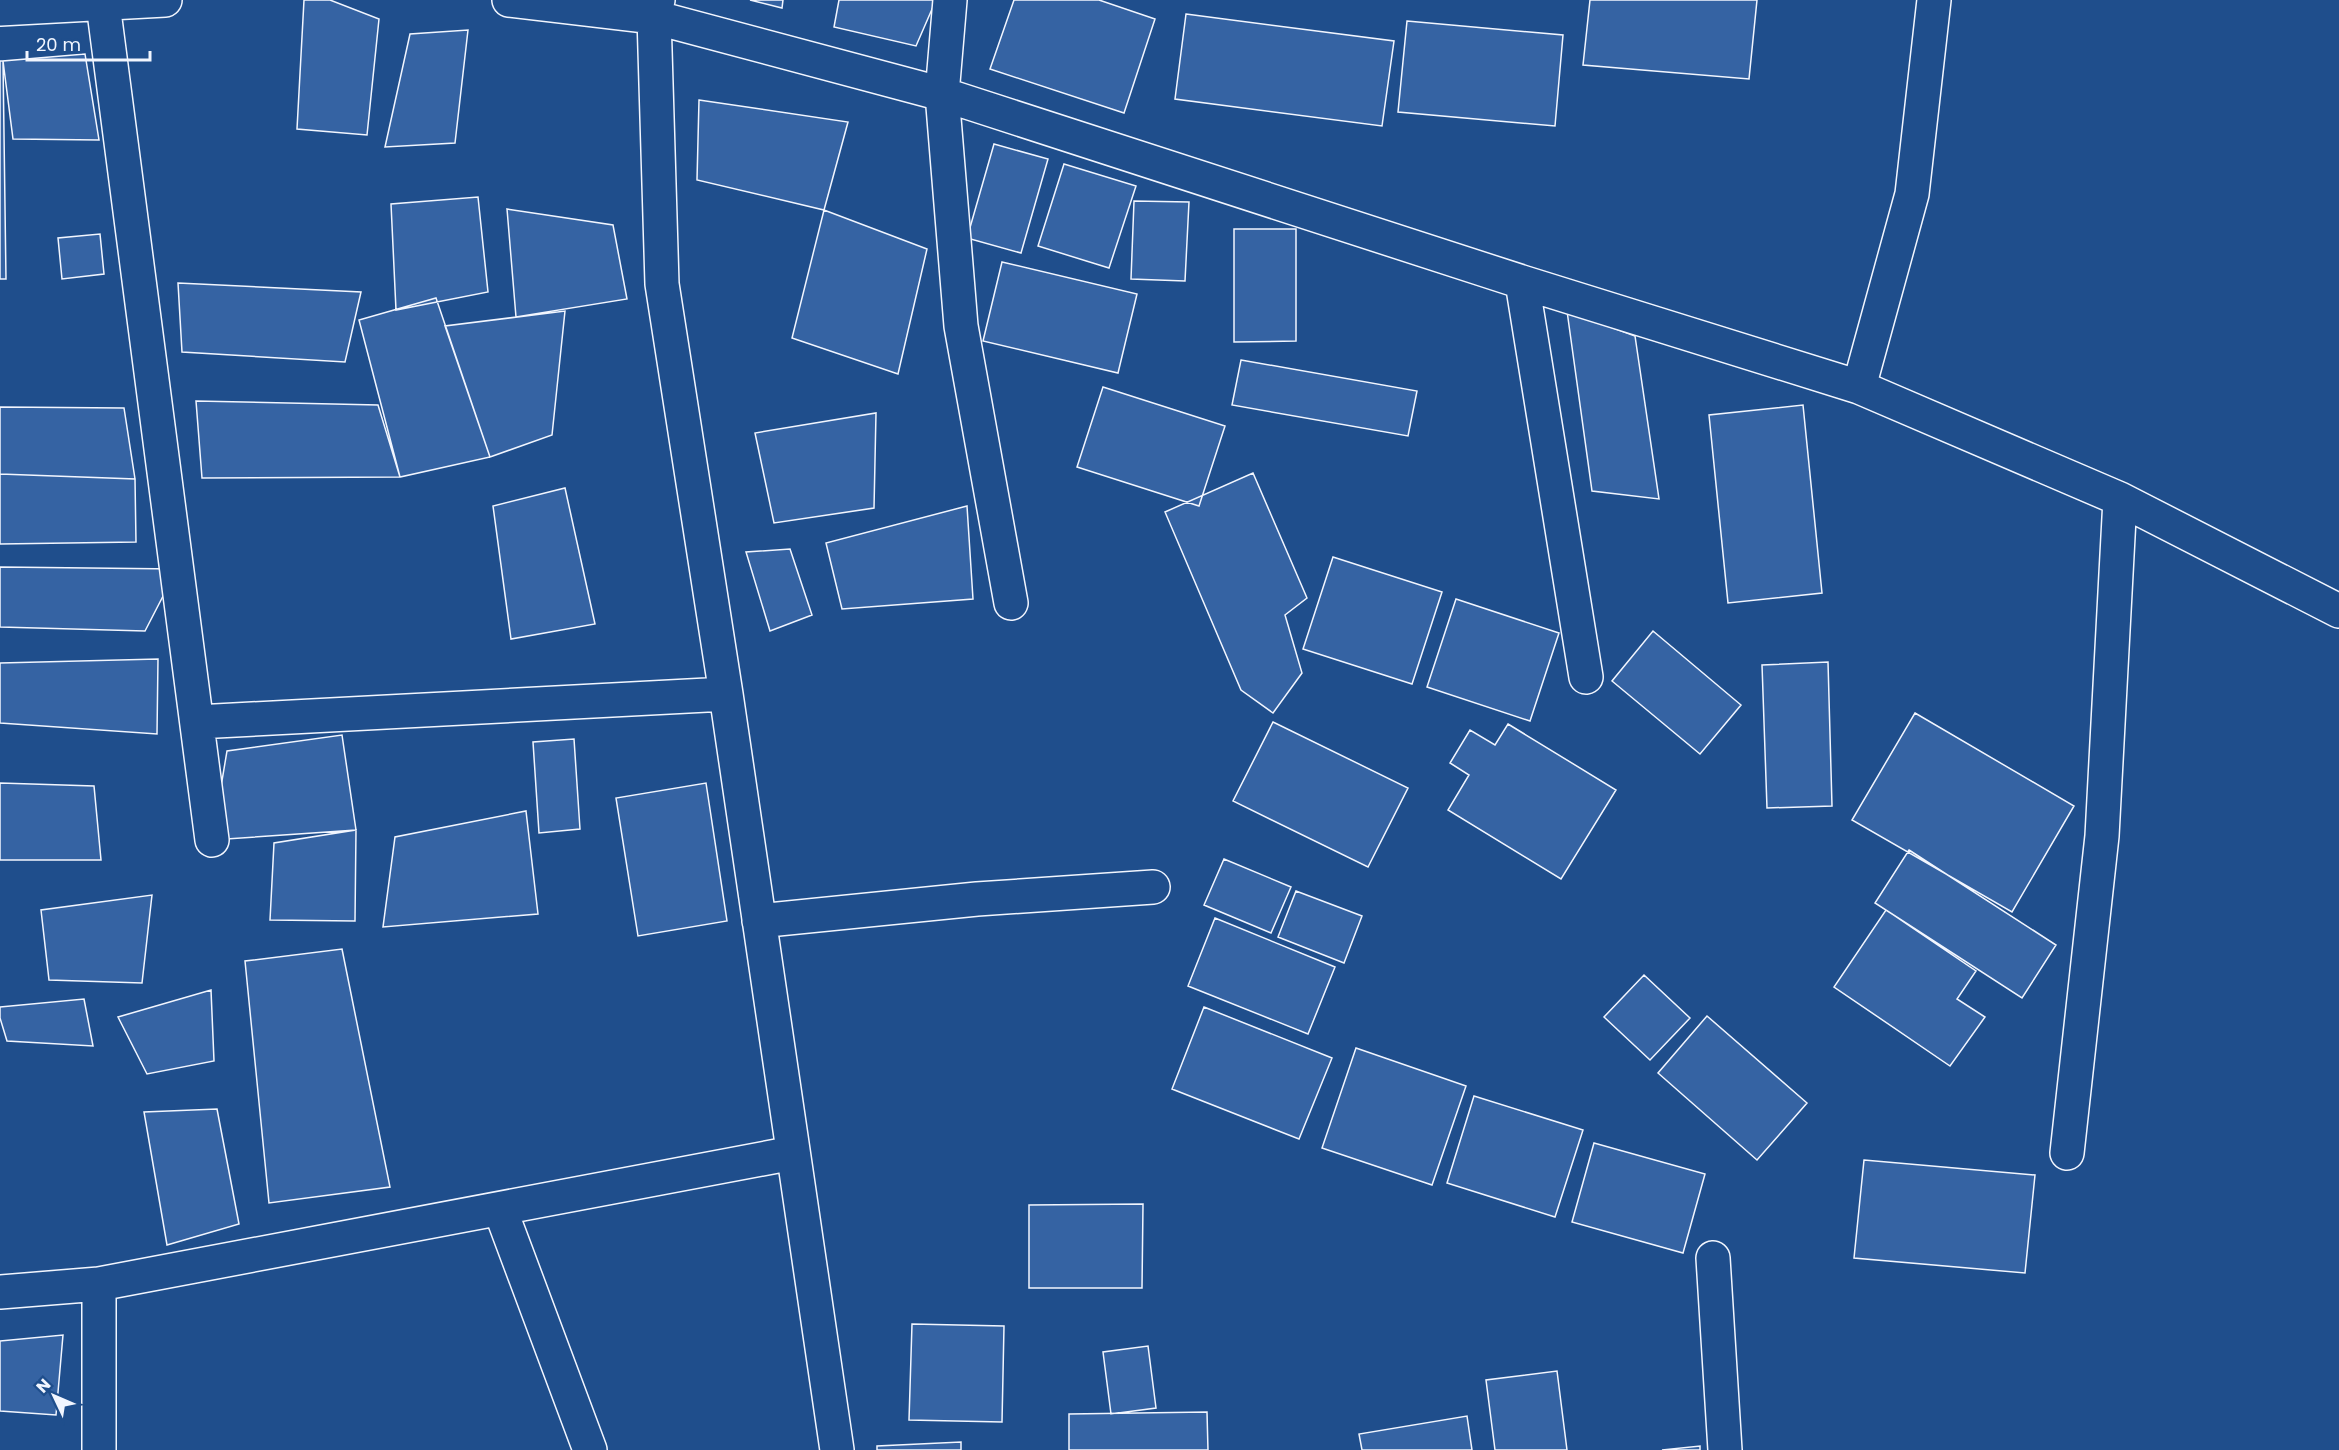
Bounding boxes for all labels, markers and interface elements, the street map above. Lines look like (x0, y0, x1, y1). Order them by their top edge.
scale bar (27, 24, 150, 62)
text: 20 m (36, 32, 81, 57)
north arrow (24, 1366, 84, 1426)
text: N (31, 1374, 56, 1398)

